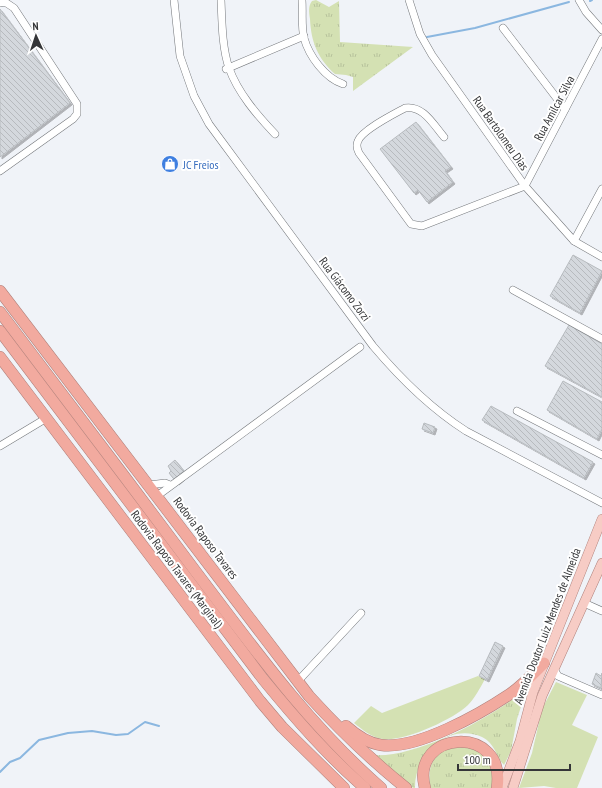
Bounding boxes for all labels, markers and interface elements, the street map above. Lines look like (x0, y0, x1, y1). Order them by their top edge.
north arrow (16, 16, 56, 56)
text: N (32, 19, 39, 33)
street label: Rua Amilcar Silva (531, 73, 578, 143)
street label: Rua Bartolomeu Dias (470, 93, 532, 173)
shop icon: JC Freios (160, 154, 180, 174)
place label: JC Freios (182, 157, 219, 172)
street label: Rua Giácomo Zorzi (316, 254, 374, 324)
street label: Rodovia Raposo Tavares (170, 494, 242, 582)
street label: Rodovia Raposo Tavares (Marginal) (128, 507, 226, 631)
street label: Avenida Doutor Luiz Mendes de Almeida (510, 546, 584, 706)
scale bar (458, 746, 570, 772)
text: 100 m (464, 752, 491, 767)

